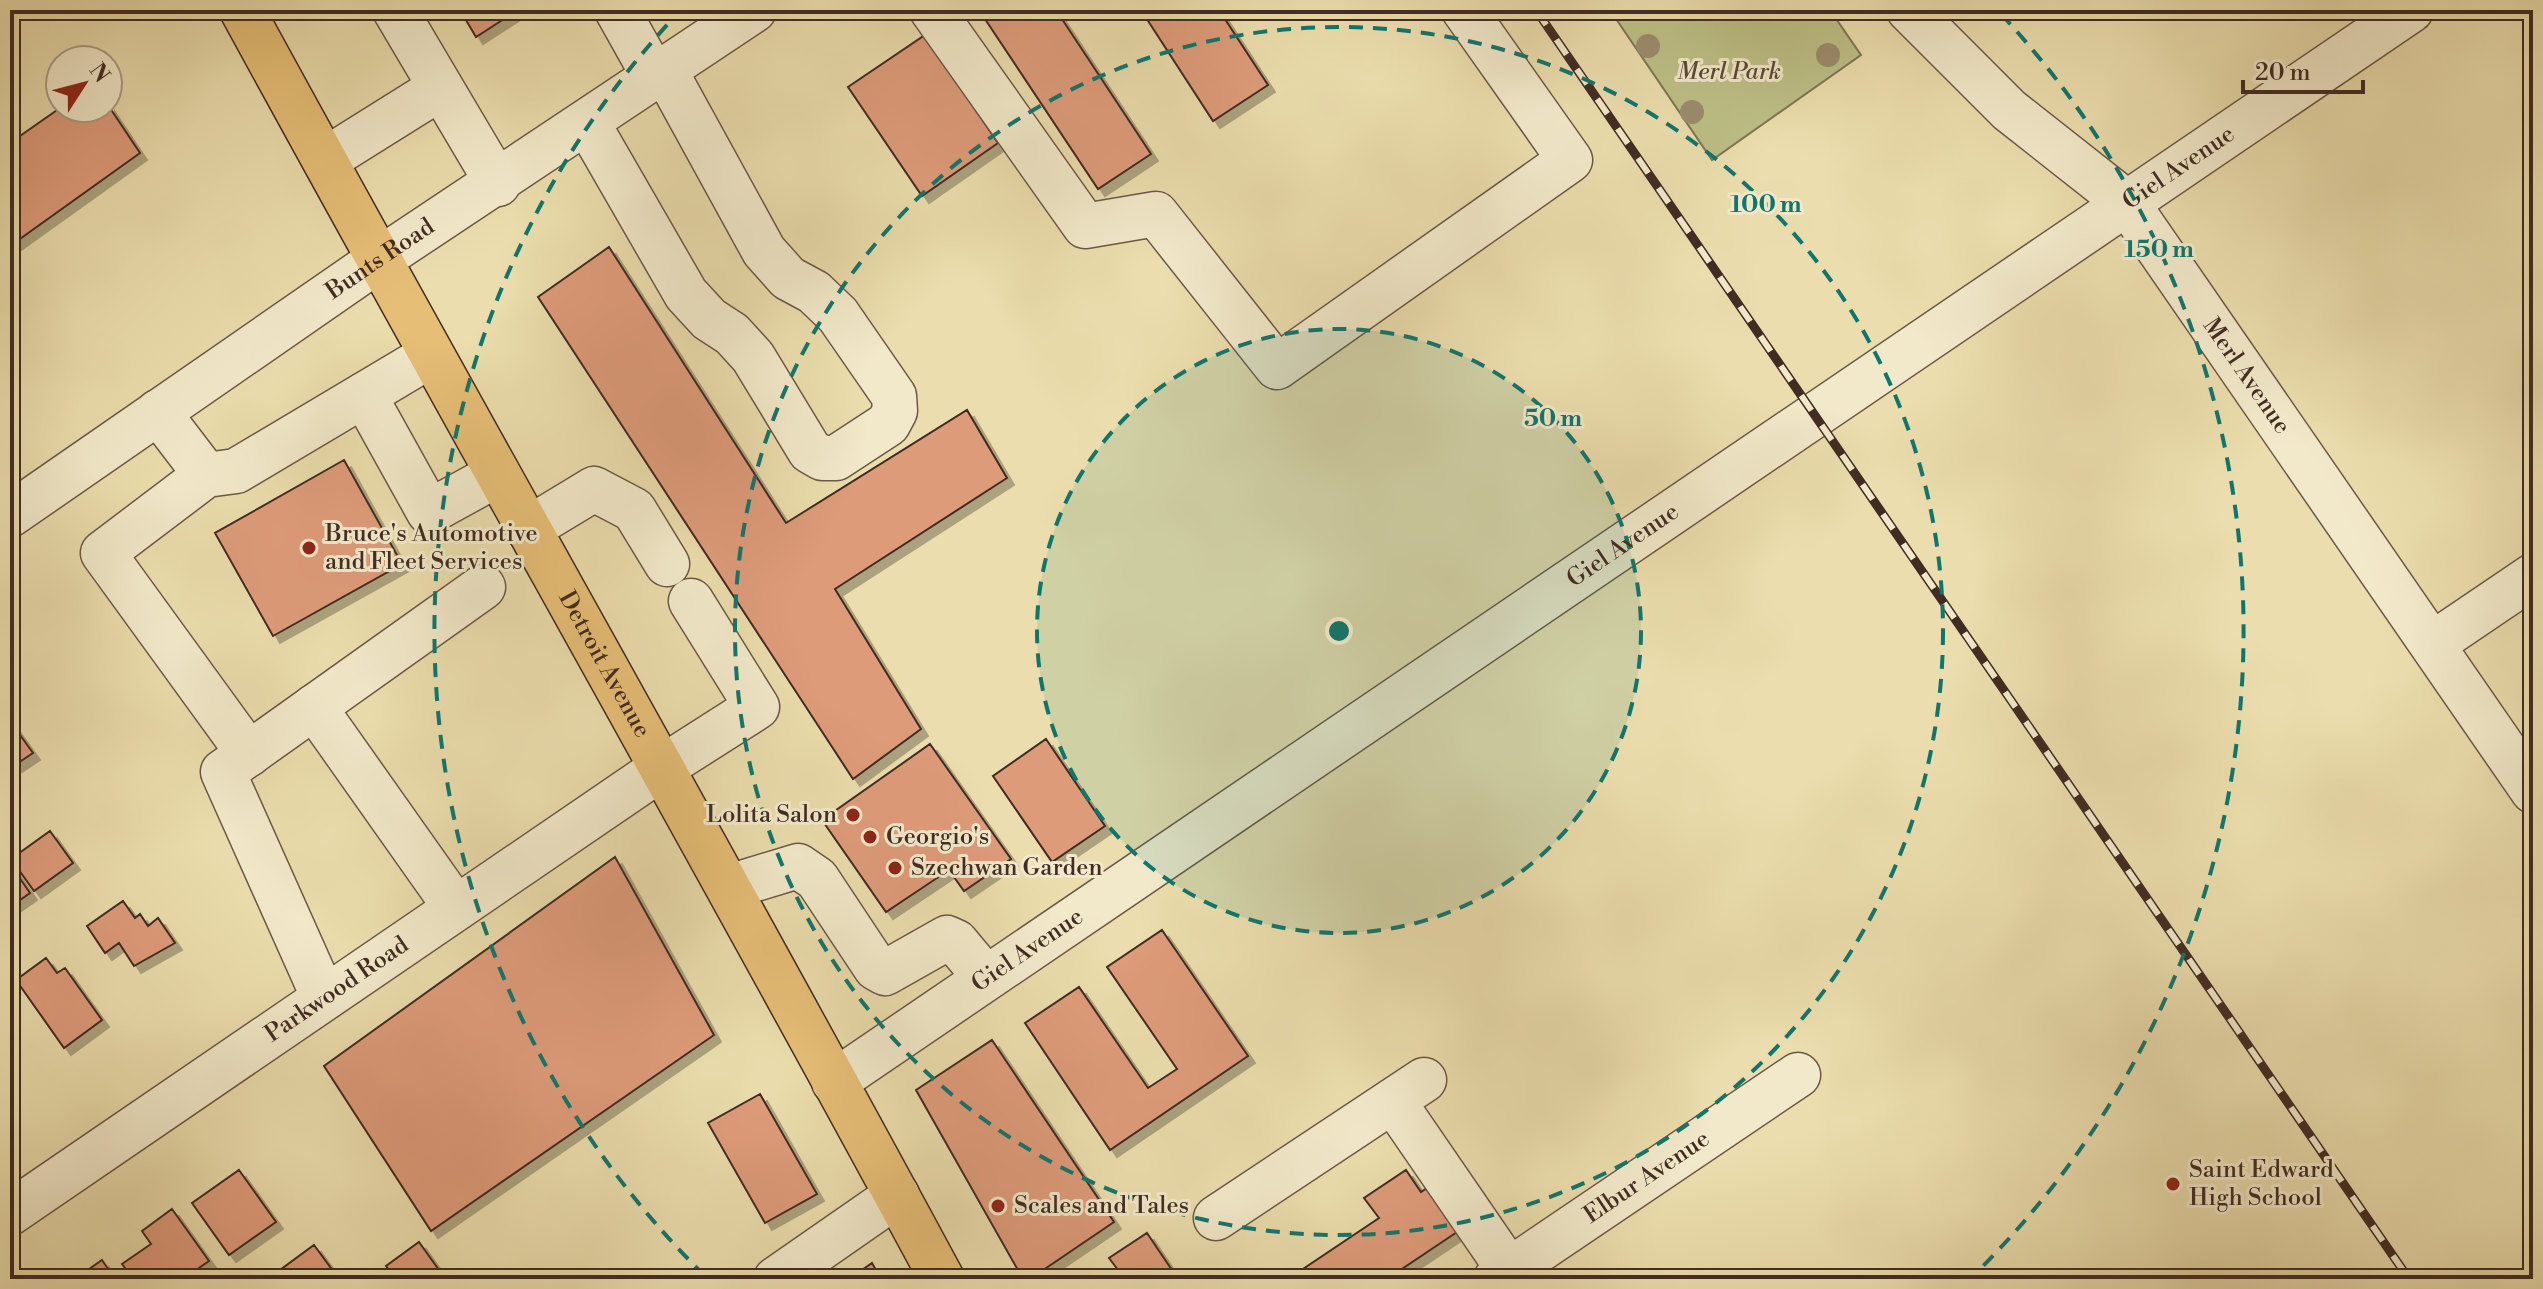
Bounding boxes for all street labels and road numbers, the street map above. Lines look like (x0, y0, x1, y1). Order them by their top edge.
street label: Giel Avenue (2117, 119, 2240, 217)
street label: Bunts Road (319, 212, 441, 307)
street label: Merl Avenue (2196, 312, 2297, 440)
street label: Giel Avenue (1561, 497, 1685, 594)
street label: Detroit Avenue (551, 586, 657, 743)
street label: Giel Avenue (966, 902, 1089, 999)
street label: Parkwood Road (259, 930, 415, 1049)
street label: Elbur Avenue (1578, 1124, 1716, 1230)

